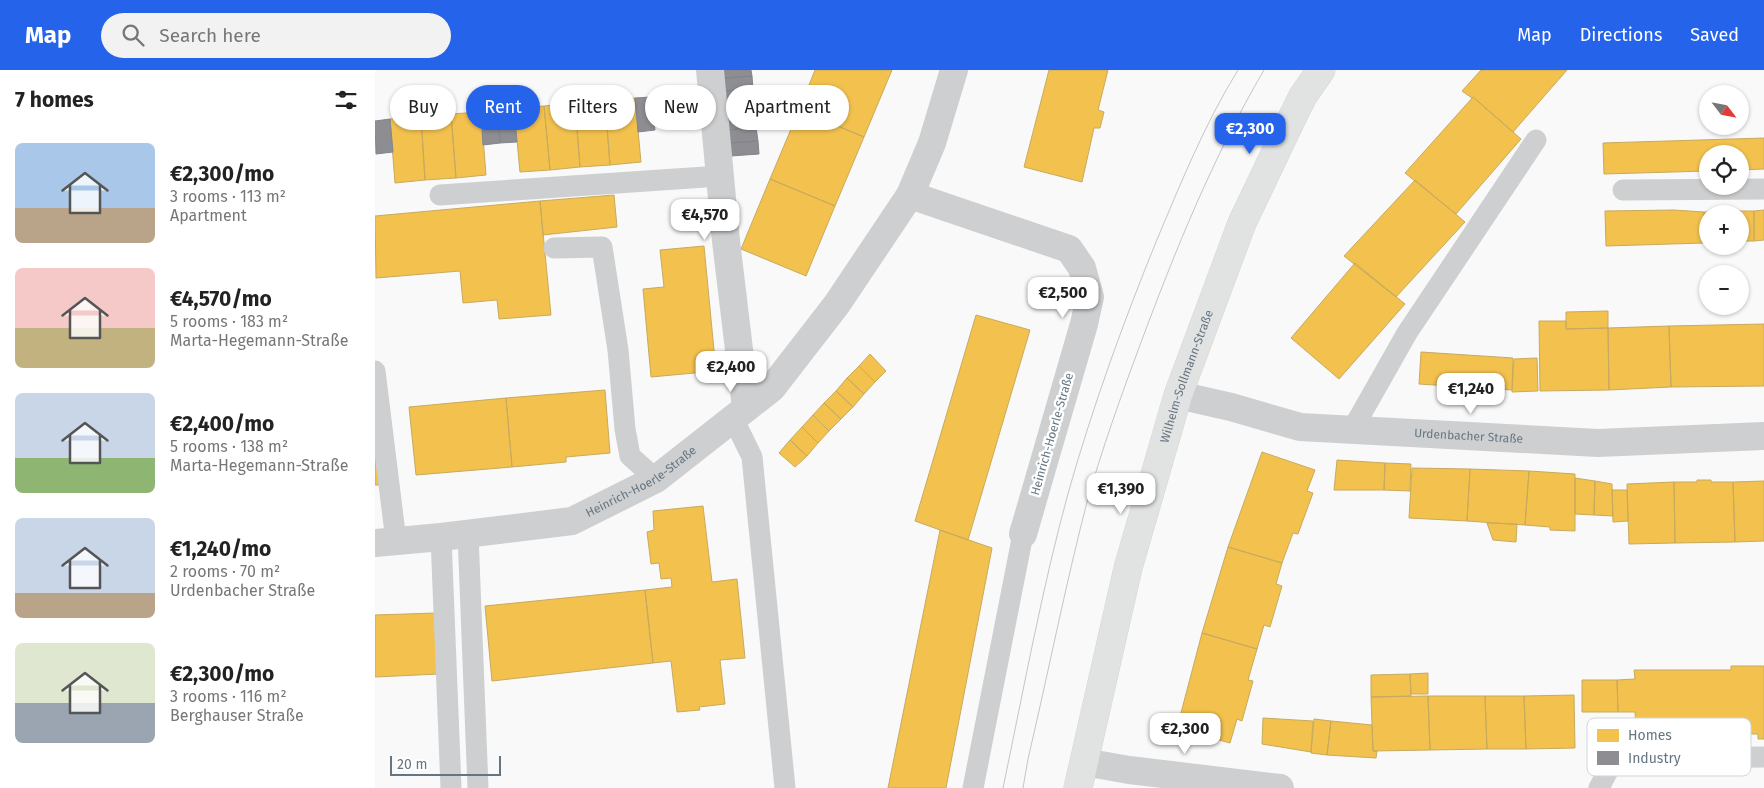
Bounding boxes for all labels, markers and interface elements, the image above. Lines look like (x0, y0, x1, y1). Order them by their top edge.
search box (101, 13, 451, 58)
text: Map (25, 21, 71, 49)
icon: search (119, 21, 147, 49)
text: Search here (159, 24, 261, 47)
text: Map (1517, 24, 1552, 46)
text: Directions (1580, 24, 1662, 46)
text: Saved (1690, 24, 1739, 46)
chip: Buy (390, 85, 456, 130)
chip: Rent (466, 85, 540, 130)
chip: Filters (550, 85, 635, 130)
chip: New (645, 85, 716, 130)
chip: Apartment (726, 85, 849, 130)
north arrow (1699, 85, 1749, 135)
map controls (1699, 85, 1749, 315)
icon: filters (332, 86, 360, 114)
text: 7 homes (15, 87, 94, 113)
pin: €2,300 (1209, 112, 1291, 155)
text: €2,300 (1226, 119, 1274, 138)
button: locate (1699, 145, 1749, 195)
text: €2,300/mo (170, 161, 274, 187)
icon: home (55, 163, 115, 223)
text: 3 rooms · 113 m² (170, 187, 286, 206)
pin: €4,570 (664, 198, 746, 241)
text: €4,570 (682, 205, 728, 224)
button: + (1699, 205, 1749, 255)
text: Apartment (170, 206, 247, 225)
button: − (1699, 265, 1749, 315)
pin: €2,500 (1022, 276, 1104, 319)
text: €2,500 (1039, 283, 1087, 302)
text: €4,570/mo (170, 286, 272, 312)
icon: home (55, 288, 115, 348)
street label: Wilhelm-Sollmann-Straße (1158, 308, 1216, 445)
text: 5 rooms · 183 m² (170, 312, 288, 331)
text: Marta-Hegemann-Straße (170, 331, 348, 350)
pin: €2,400 (690, 350, 772, 393)
text: €2,400 (707, 357, 755, 376)
street label: Heinrich-Hoerle-Straße (1028, 371, 1076, 497)
pin: €1,240 (1430, 372, 1512, 415)
text: €1,240 (1448, 379, 1494, 398)
text: €2,400/mo (170, 411, 274, 437)
icon: home (55, 413, 115, 473)
street label: Urdenbacher Straße (1414, 426, 1523, 446)
text: 5 rooms · 138 m² (170, 437, 288, 456)
street label: Heinrich-Hoerle-Straße (583, 443, 699, 520)
text: Marta-Hegemann-Straße (170, 456, 348, 475)
pin: €1,390 (1080, 472, 1162, 515)
text: €1,390 (1098, 479, 1144, 498)
text: €1,240/mo (170, 536, 271, 562)
icon: home (55, 538, 115, 598)
text: 2 rooms · 70 m² (170, 562, 280, 581)
text: Urdenbacher Straße (170, 581, 315, 600)
text: €2,300/mo (170, 661, 274, 687)
icon: home (55, 663, 115, 723)
text: 3 rooms · 116 m² (170, 687, 287, 706)
text: Berghauser Straße (170, 706, 304, 725)
pin: €2,300 (1144, 712, 1226, 755)
legend (1587, 718, 1751, 776)
text: €2,300 (1161, 719, 1209, 738)
text: Homes (1628, 727, 1672, 744)
text: Industry (1628, 750, 1681, 767)
scale bar (390, 753, 501, 776)
text: 20 m (397, 756, 427, 773)

